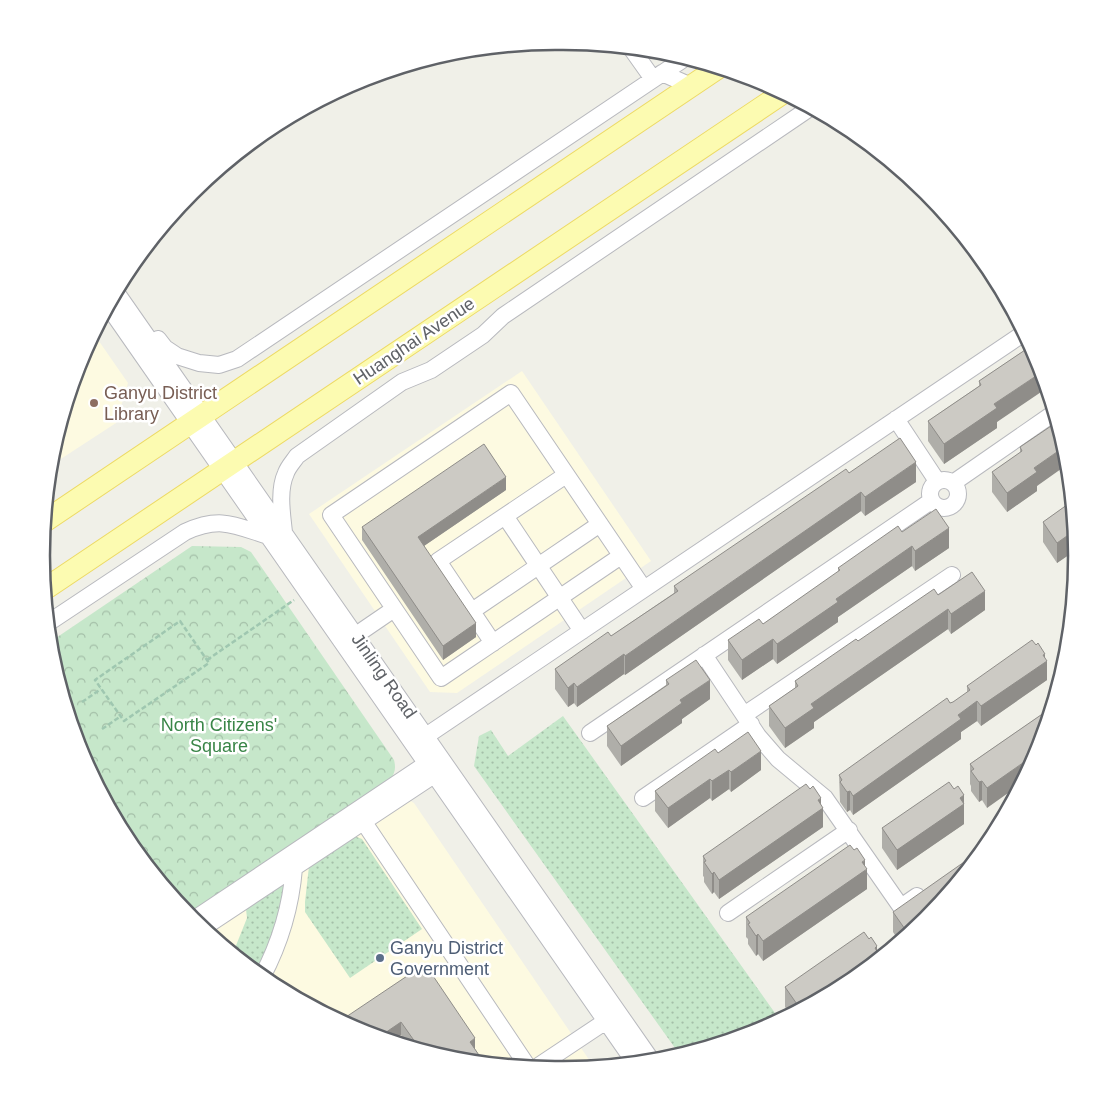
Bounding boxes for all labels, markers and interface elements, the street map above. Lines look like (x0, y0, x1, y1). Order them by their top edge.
street label: Huanghai Avenue (350, 293, 478, 389)
place label: Ganyu District Library (104, 383, 217, 424)
marker: Ganyu District Library (88, 397, 100, 409)
street label: Jinling Road (347, 630, 421, 722)
park label: North Citizens' Square (161, 715, 277, 756)
place label: Ganyu District Government (390, 938, 503, 979)
marker: Ganyu District Government (374, 952, 386, 964)

